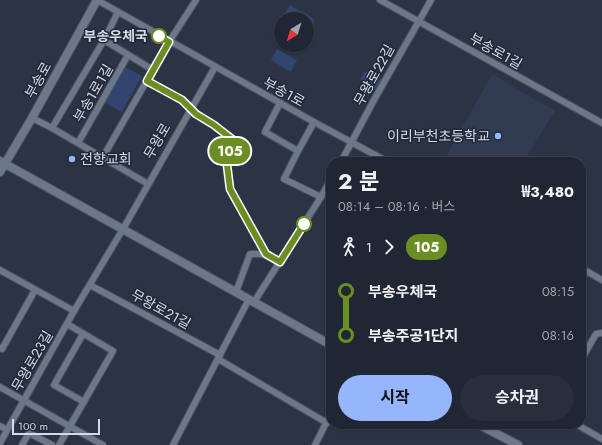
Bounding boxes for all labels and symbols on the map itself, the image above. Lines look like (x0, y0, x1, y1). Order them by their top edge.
north arrow (274, 12, 314, 52)
place label: 부송우체국 (84, 26, 148, 46)
marker: 부송우체국 (151, 28, 167, 44)
street label: 부송로1길 (466, 28, 526, 74)
street label: 무왕로22길 (349, 41, 399, 109)
street label: 부송로 (20, 58, 56, 102)
street label: 부송1로1길 (68, 60, 118, 126)
street label: 부송1로 (259, 72, 309, 112)
street label: 무왕로 (139, 119, 175, 163)
place label: 이리부천초등학교 (387, 126, 490, 146)
marker: 이리부천초등학교 (493, 131, 503, 141)
line badge: 105 (207, 138, 253, 164)
place label: 전향교회 (80, 149, 132, 169)
marker: 전향교회 (67, 154, 77, 164)
unlabelled marker (296, 216, 312, 232)
street label: 무왕로21길 (127, 284, 195, 334)
street label: 무왕로23길 (7, 327, 57, 395)
scale bar (12, 417, 100, 436)

